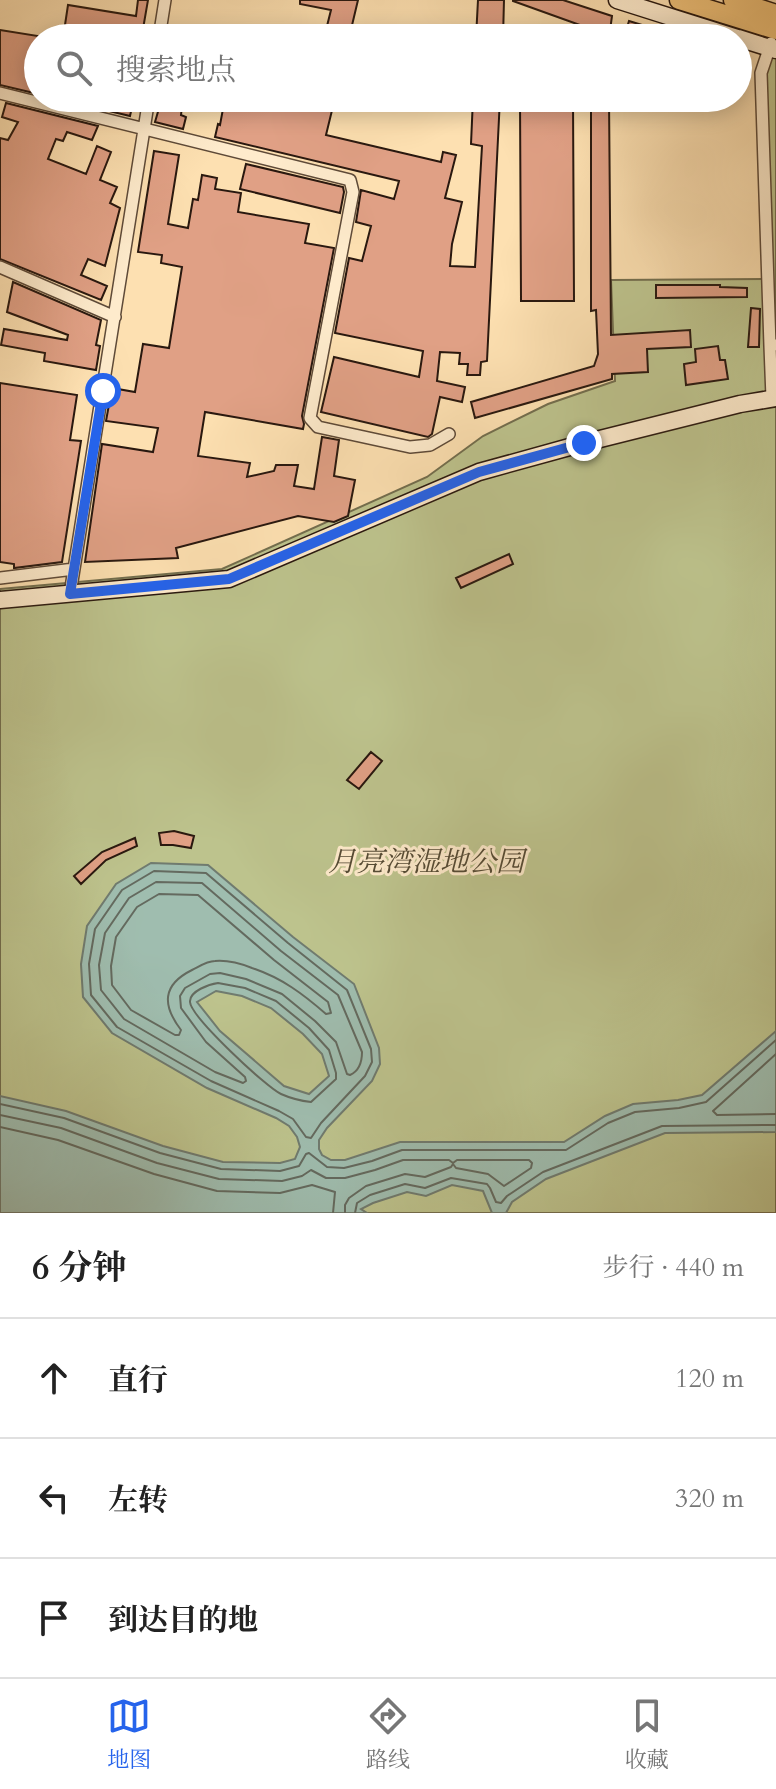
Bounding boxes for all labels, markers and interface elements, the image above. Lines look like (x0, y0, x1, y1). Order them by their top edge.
search box (24, 24, 752, 112)
icon: search (52, 46, 96, 90)
text: 搜索地点 (116, 50, 236, 91)
route start (85, 373, 121, 409)
route end (566, 425, 602, 461)
park label: 月亮湾湿地公园 (328, 843, 528, 881)
text: 6 分钟 (32, 1245, 127, 1291)
text: 步行 · 440 m (603, 1250, 744, 1285)
icon: ahead (32, 1356, 76, 1400)
text: 直行 (108, 1360, 168, 1401)
text: 120 m (675, 1361, 744, 1396)
icon: left (32, 1476, 76, 1520)
text: 左转 (108, 1480, 168, 1521)
text: 320 m (675, 1481, 744, 1516)
icon: arrive (32, 1596, 76, 1640)
text: 到达目的地 (108, 1600, 258, 1641)
tab: 地图 (107, 1694, 151, 1775)
tab: 路线 (366, 1694, 410, 1775)
tab: 收藏 (625, 1694, 669, 1775)

